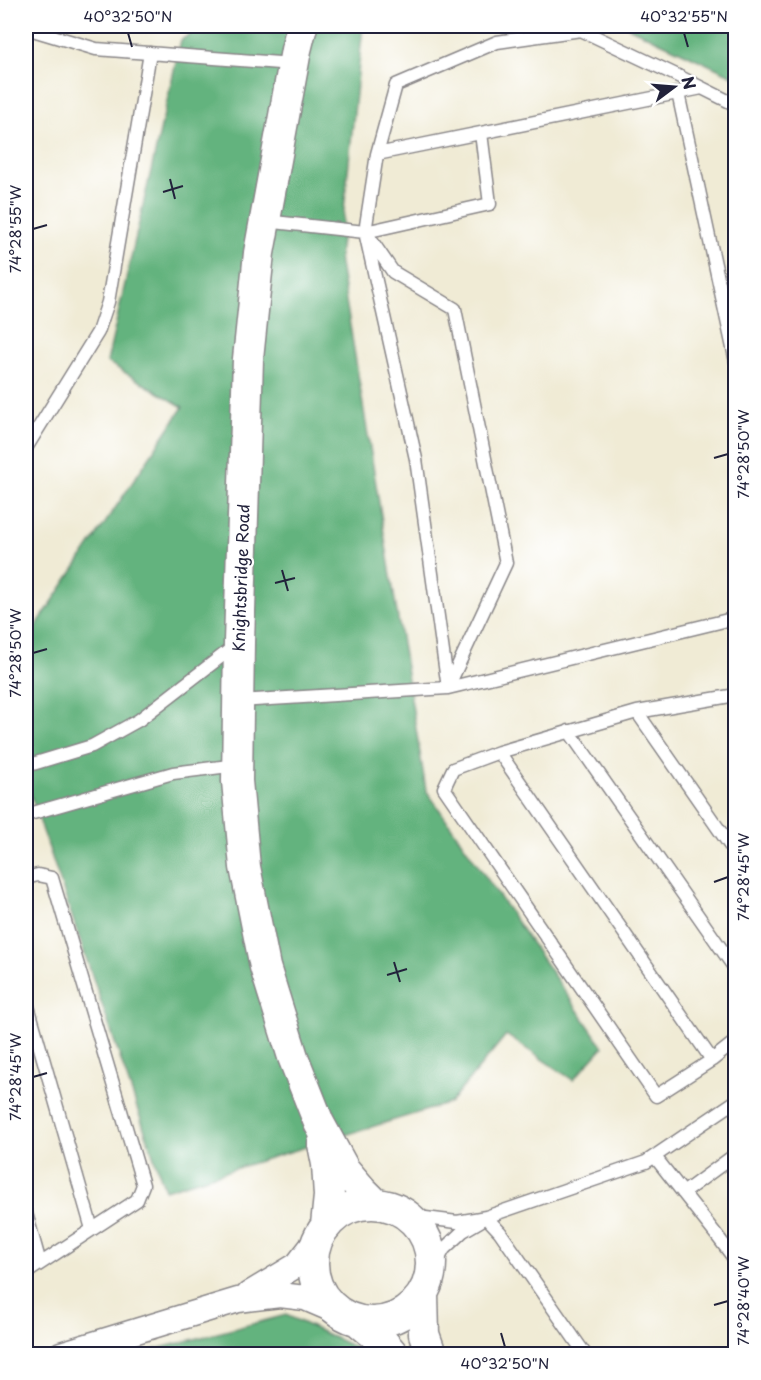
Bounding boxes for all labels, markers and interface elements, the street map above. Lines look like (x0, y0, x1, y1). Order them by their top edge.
text: 40°32'50"N (84, 4, 172, 27)
text: 40°32'55"N (640, 4, 728, 27)
north arrow (644, 57, 704, 117)
text: N (676, 73, 703, 92)
text: 74°28'55"W (3, 184, 26, 273)
text: 74°28'50"W (731, 409, 754, 499)
street label: Knightsbridge Road (225, 503, 255, 652)
text: 74°28'50"W (3, 608, 26, 698)
text: 74°28'45"W (731, 832, 754, 921)
text: 74°28'45"W (3, 1032, 26, 1121)
text: 74°28'40"W (731, 1256, 754, 1346)
text: 40°32'50"N (461, 1351, 549, 1374)

